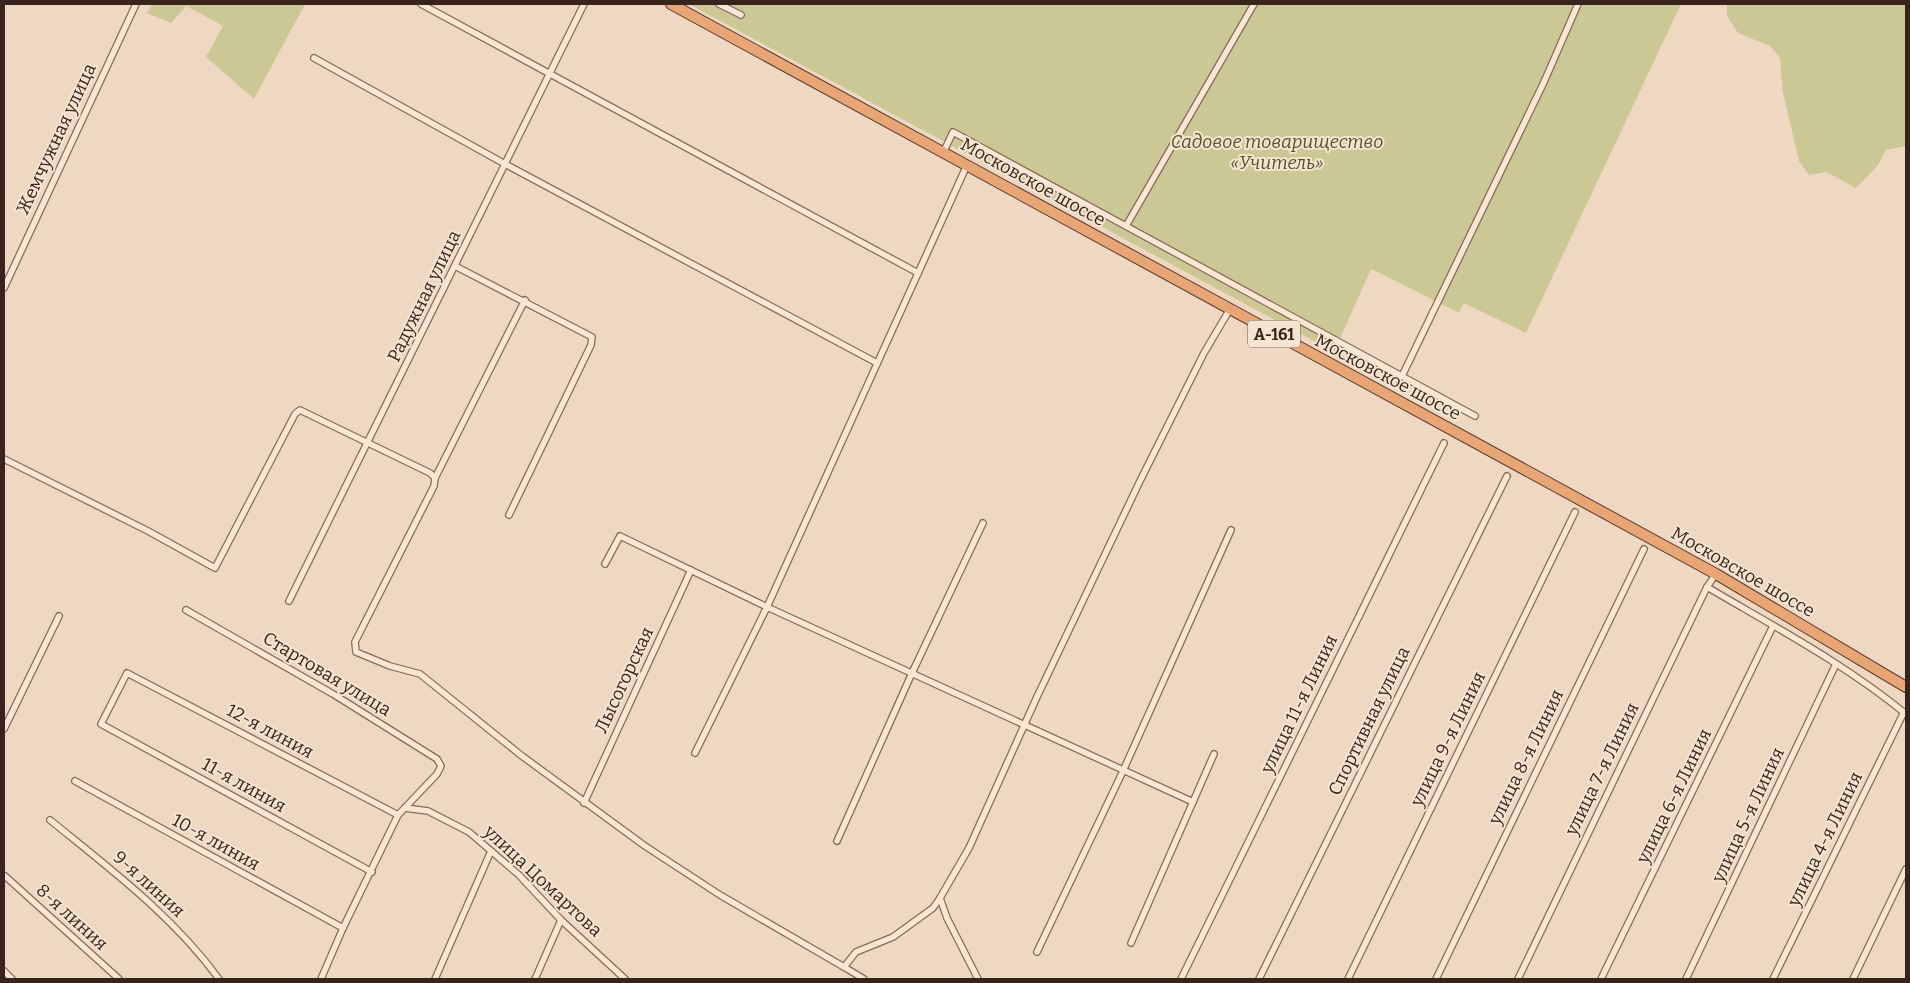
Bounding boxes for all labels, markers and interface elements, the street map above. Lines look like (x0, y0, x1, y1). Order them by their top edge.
street label: Жемчужная улица (11, 60, 101, 218)
park label: Садовое товарищество «Учитель» (1171, 131, 1383, 174)
street label: Московское шоссе (957, 133, 1109, 231)
street label: Радужная улица (383, 226, 465, 365)
road number: А-161 (1248, 320, 1300, 348)
street label: Московское шоссе (1311, 329, 1465, 425)
street label: Московское шоссе (1667, 522, 1819, 622)
street label: Лысогорская (590, 623, 658, 736)
street label: Стартовая улица (259, 627, 395, 721)
street label: улица 11-я Линия (1256, 631, 1342, 778)
street label: Спортивная улица (1323, 643, 1415, 799)
street label: улица 9-я Линия (1405, 668, 1490, 811)
street label: улица 8-я Линия (1483, 686, 1568, 829)
street label: 12-я линия (223, 699, 317, 763)
street label: улица 7-я Линия (1560, 699, 1644, 840)
street label: улица 6-я Линия (1631, 725, 1716, 868)
street label: улица 5-я Линия (1707, 744, 1789, 887)
street label: 11-я линия (198, 753, 290, 817)
street label: улица 4-я Линия (1782, 768, 1867, 911)
street label: 10-я линия (168, 809, 264, 875)
street label: улица Цомартова (479, 820, 607, 942)
street label: 9-я линия (109, 846, 189, 922)
street label: 8-я линия (32, 879, 112, 955)

